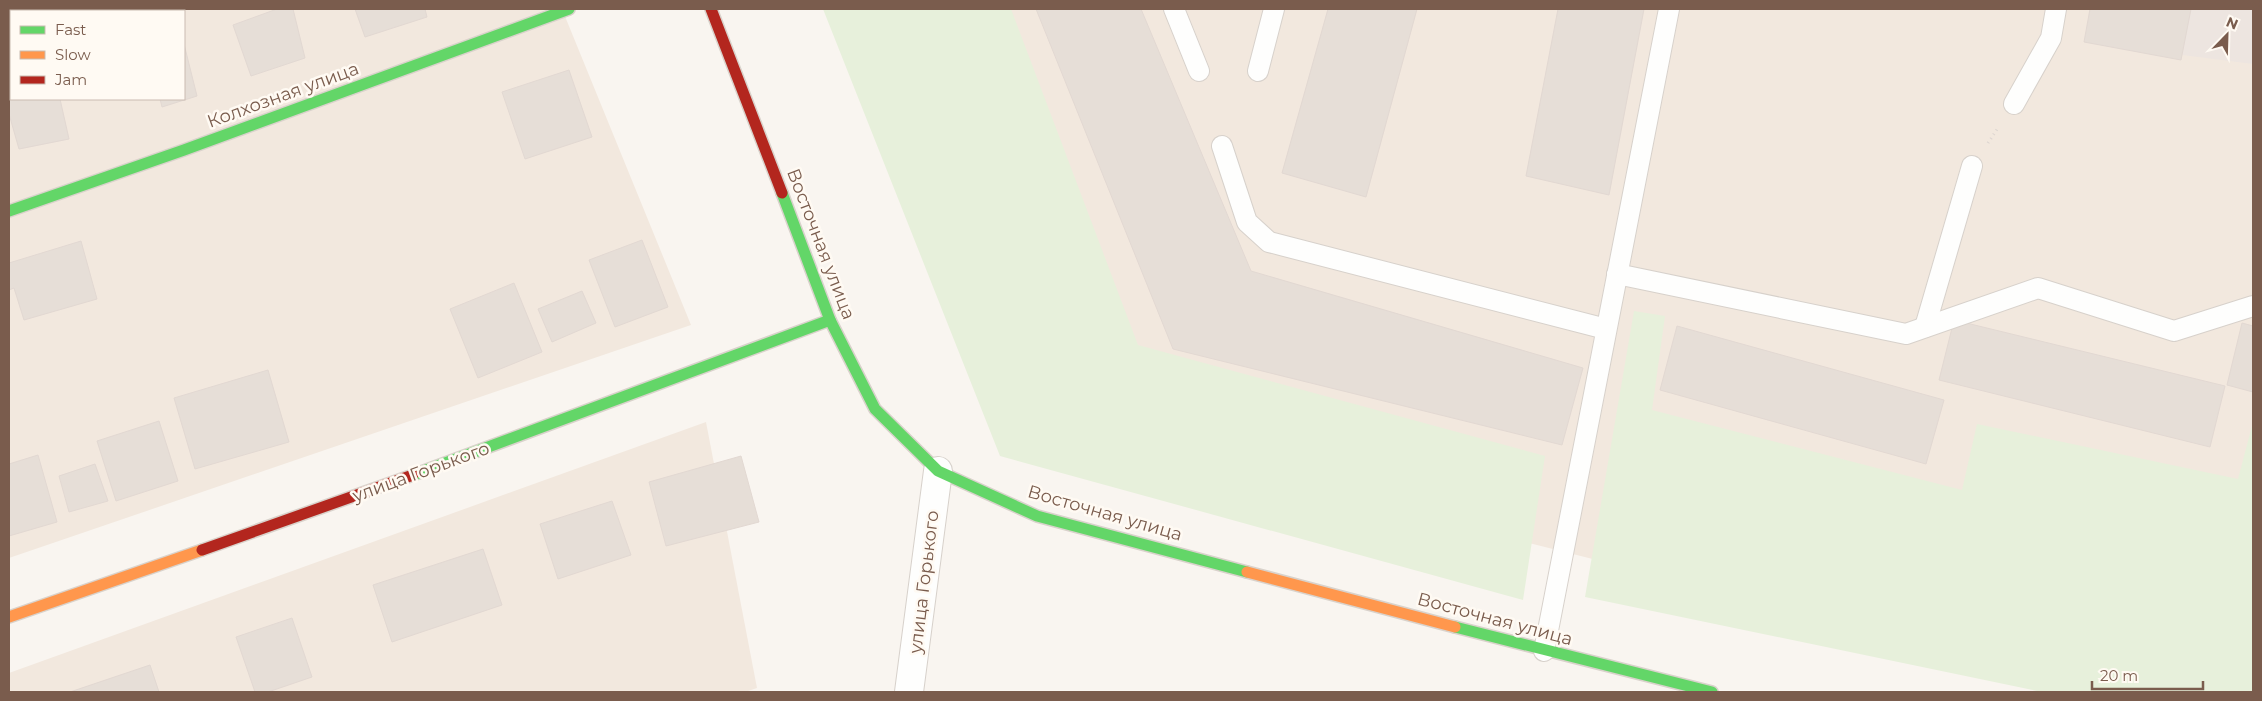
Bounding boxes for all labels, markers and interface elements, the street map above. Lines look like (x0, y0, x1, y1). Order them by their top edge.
legend (10, 10, 185, 100)
north arrow (2202, 10, 2252, 60)
text: N (2223, 13, 2241, 34)
text: Fast (55, 20, 86, 39)
text: Slow (55, 45, 91, 64)
street label: Колхозная улица (204, 57, 362, 133)
text: Jam (54, 70, 87, 89)
street label: Восточная улица (782, 166, 860, 322)
street label: улица Горького (349, 437, 492, 507)
street label: Восточная улица (1025, 480, 1185, 546)
street label: улица Горького (904, 509, 944, 656)
street label: Восточная улица (1415, 588, 1575, 650)
scale bar (2092, 658, 2203, 690)
text: 20 m (2100, 666, 2138, 685)

